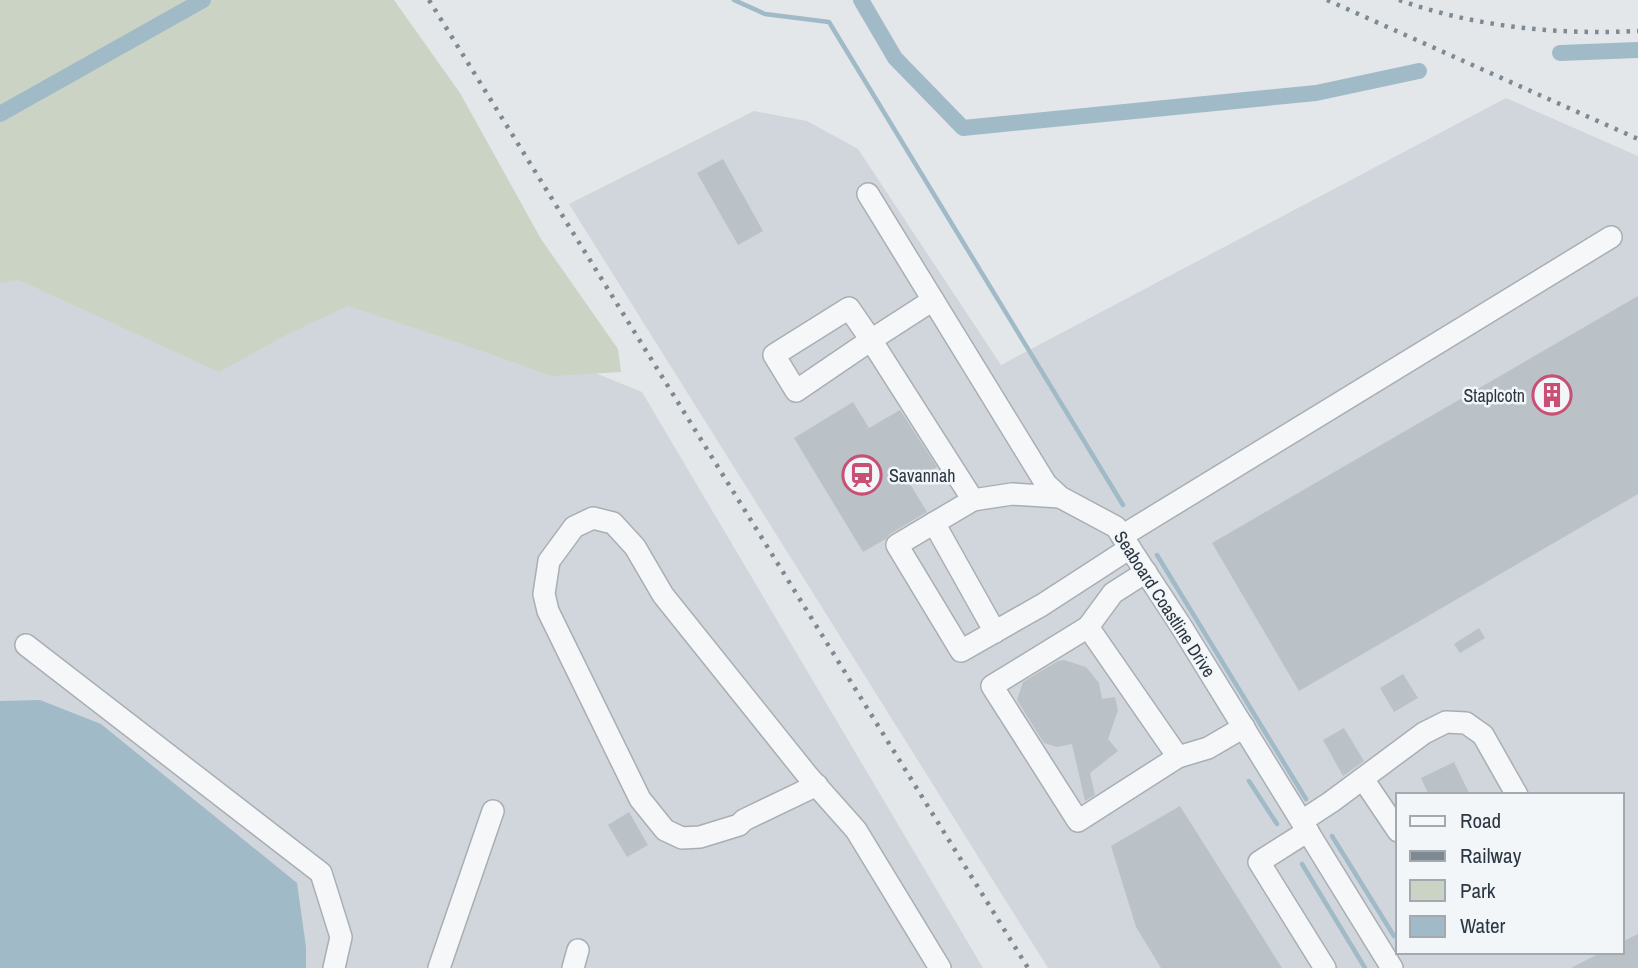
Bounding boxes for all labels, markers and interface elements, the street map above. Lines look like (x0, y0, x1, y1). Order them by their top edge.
building icon: Staplcotn (1531, 374, 1573, 416)
place label: Staplcotn (1463, 383, 1525, 408)
station icon: Savannah (841, 454, 883, 496)
place label: Savannah (889, 463, 955, 488)
street label: Seaboard Coastline Drive (1108, 526, 1222, 682)
legend (1396, 793, 1624, 954)
text: Road (1460, 806, 1501, 835)
text: Railway (1460, 841, 1522, 870)
text: Park (1460, 876, 1496, 905)
text: Water (1460, 911, 1506, 940)

